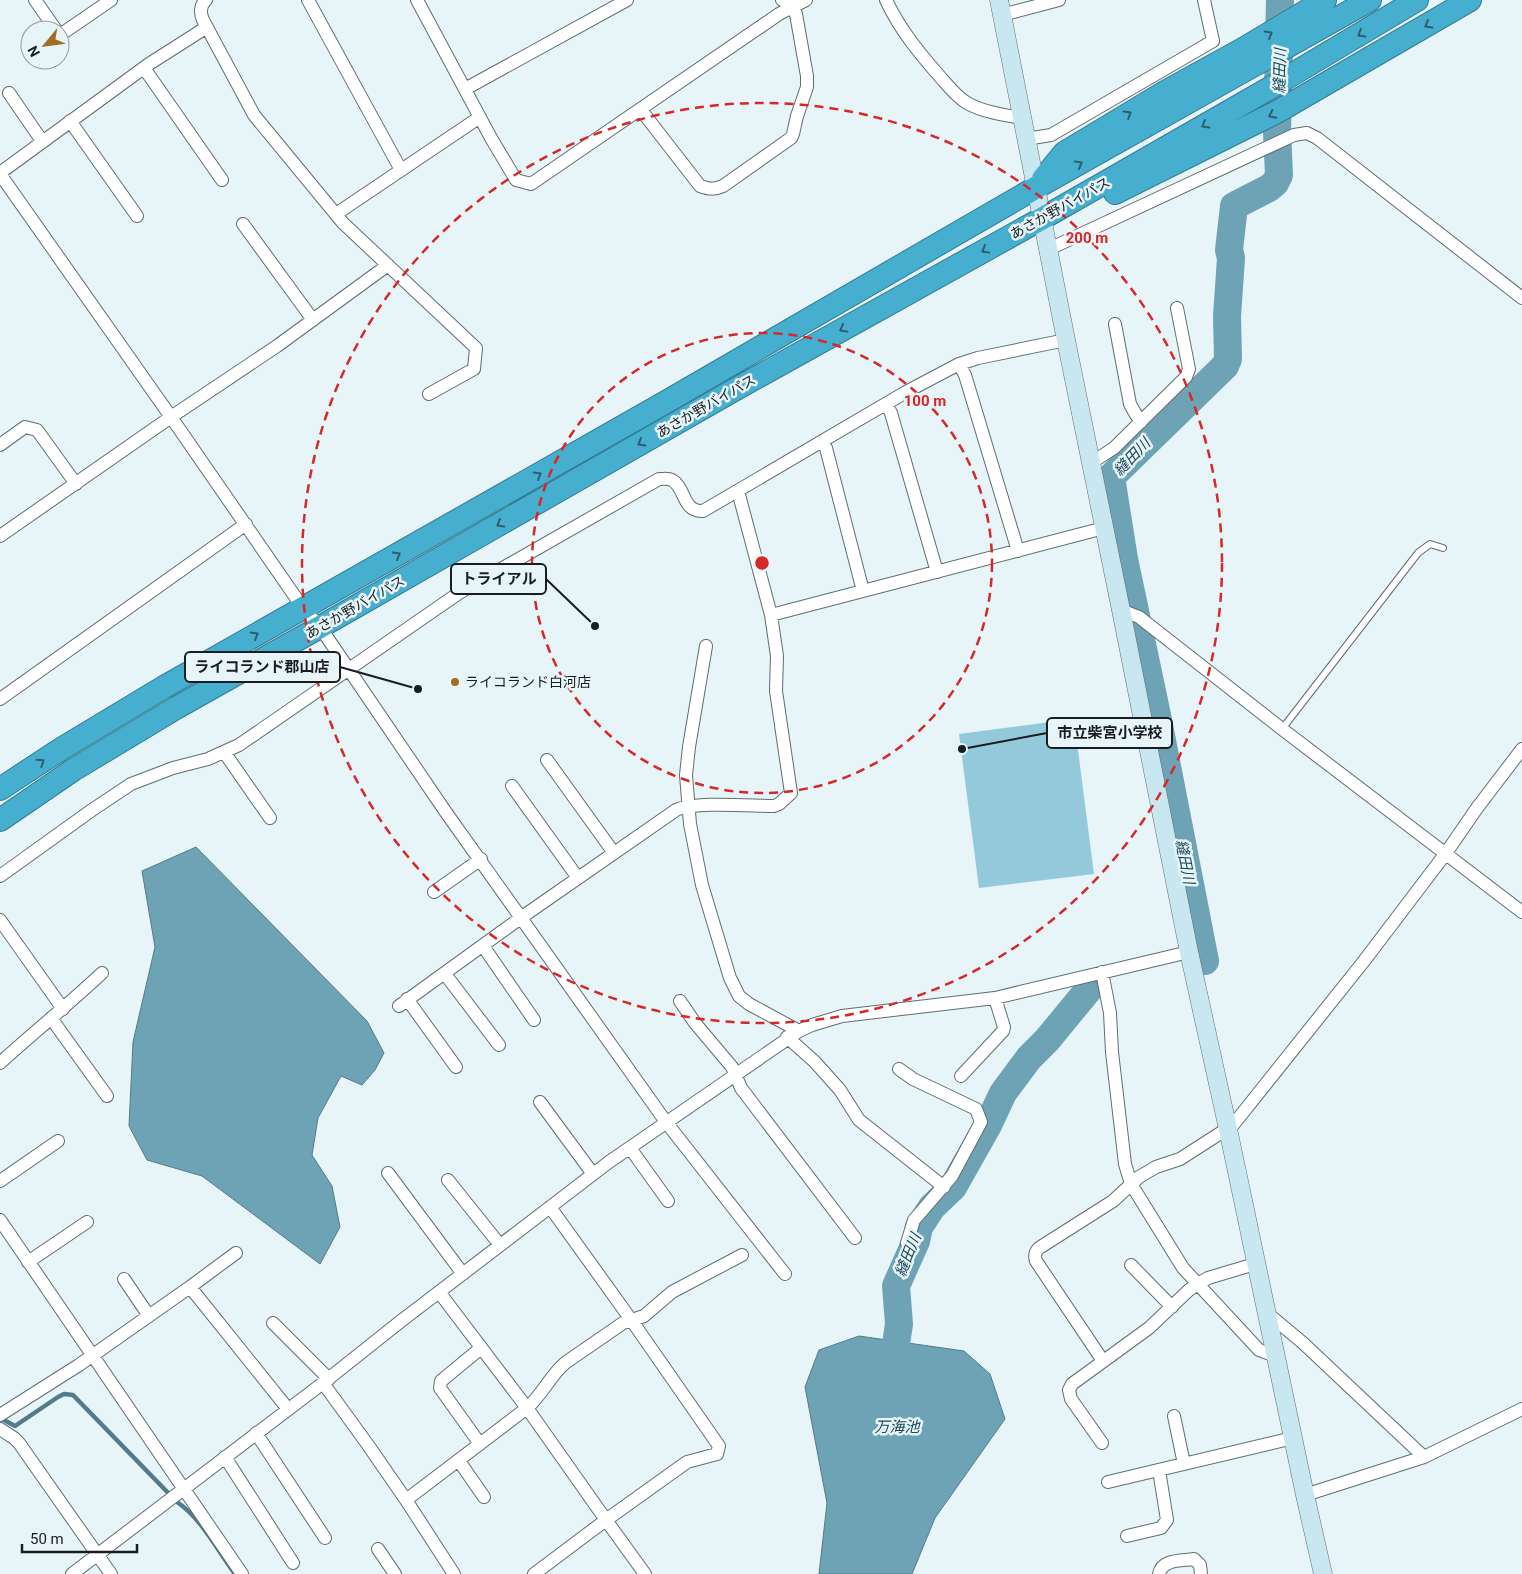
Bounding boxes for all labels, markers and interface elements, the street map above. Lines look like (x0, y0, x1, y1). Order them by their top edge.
one-way arrow (1424, 18, 1433, 28)
north arrow (20, 20, 70, 70)
one-way arrow (1357, 27, 1366, 37)
one-way arrow (1263, 30, 1272, 40)
text: N (24, 43, 43, 60)
water label: 縫田川 (1271, 46, 1289, 94)
one-way arrow (1268, 109, 1277, 119)
one-way arrow (1122, 111, 1131, 121)
one-way arrow (1202, 119, 1211, 129)
one-way arrow (1074, 160, 1083, 170)
street label: あさか野バイパス (1007, 174, 1113, 242)
text: 200 m (1066, 229, 1108, 247)
one-way arrow (981, 244, 990, 254)
one-way arrow (839, 323, 848, 333)
street label: あさか野バイパス (654, 371, 758, 441)
text: 100 m (904, 392, 946, 410)
water label: 縫田川 (1110, 433, 1155, 479)
one-way arrow (637, 437, 646, 447)
one-way arrow (533, 471, 542, 481)
one-way arrow (496, 518, 505, 528)
one-way arrow (391, 551, 400, 561)
centre of rings (753, 554, 771, 572)
callout: トライアル (451, 564, 546, 594)
text: トライアル (462, 570, 536, 588)
street label: あさか野バイパス (303, 572, 407, 642)
one-way arrow (250, 631, 259, 641)
callout: ライコランド郡山店 (185, 652, 340, 682)
text: ライコランド郡山店 (194, 658, 330, 676)
place label: ライコランド白河店 (465, 674, 591, 690)
marker: ライコランド白河店 (449, 676, 461, 688)
callout: 市立柴宮小学校 (1047, 718, 1172, 748)
text: 市立柴宮小学校 (1057, 724, 1163, 742)
one-way arrow (35, 759, 44, 769)
water label: 縫田川 (1172, 838, 1199, 888)
water label: 縫田川 (891, 1229, 926, 1279)
water label: 万海池 (874, 1418, 921, 1436)
scale bar (22, 1522, 138, 1554)
text: 50 m (30, 1530, 64, 1548)

